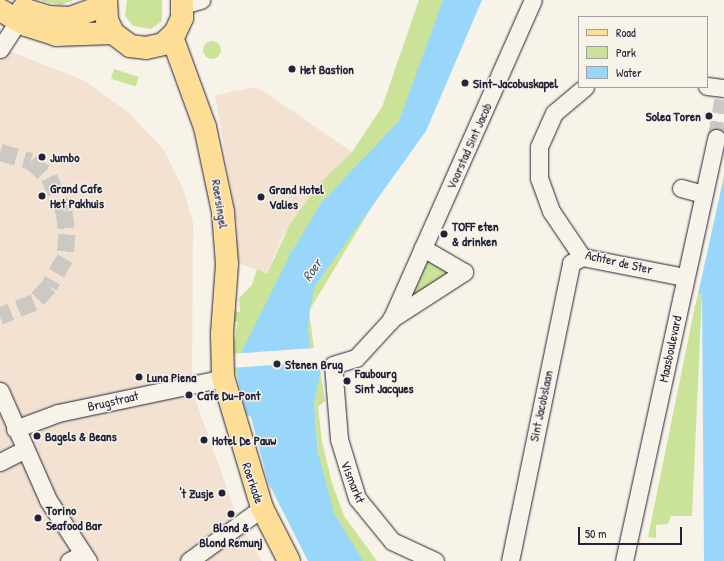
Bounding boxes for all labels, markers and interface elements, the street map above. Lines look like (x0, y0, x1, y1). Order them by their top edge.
legend (578, 16, 708, 88)
text: Road (616, 24, 636, 41)
text: Park (616, 44, 636, 61)
place label: Het Bastion (300, 61, 354, 77)
marker: Het Bastion (287, 64, 297, 74)
text: Water (616, 64, 642, 81)
place label: Sint-Jacobuskapel (473, 75, 558, 91)
marker: Sint-Jacobuskapel (460, 78, 470, 88)
street label: Voorstad Sint Jacob (443, 100, 495, 192)
place label: Solea Toren (646, 108, 701, 124)
marker: Solea Toren (704, 111, 714, 121)
place label: Jumbo (50, 149, 79, 165)
marker: Jumbo (37, 152, 47, 162)
street label: Roersingel (208, 178, 232, 230)
place label: Grand Cafe Het Pakhuis (50, 181, 104, 212)
place label: Grand Hotel Valies (269, 182, 324, 213)
marker: Grand Cafe Het Pakhuis (37, 191, 47, 201)
marker: Grand Hotel Valies (256, 192, 266, 202)
place label: TOFF eten & drinken (452, 219, 499, 250)
marker: TOFF eten & drinken (439, 229, 449, 239)
street label: Achter de Ster (584, 247, 654, 277)
water label: Roer (299, 256, 325, 284)
street label: Maasboulevard (655, 314, 685, 384)
place label: Stenen Brug (285, 356, 343, 372)
marker: Stenen Brug (272, 359, 282, 369)
place label: Faubourg Sint Jacques (355, 366, 414, 397)
place label: Luna Piena (147, 369, 196, 385)
street label: Sint Jacobslaan (526, 369, 556, 443)
marker: Luna Piena (134, 372, 144, 382)
marker: Faubourg Sint Jacques (342, 376, 352, 386)
place label: Cafe Du-Pont (197, 387, 261, 403)
street label: Brugstraat (86, 388, 140, 414)
marker: Cafe Du-Pont (184, 390, 194, 400)
place label: Bagels & Beans (45, 428, 117, 444)
marker: Bagels & Beans (32, 431, 42, 441)
place label: Hotel De Pauw (212, 432, 276, 448)
marker: Hotel De Pauw (199, 435, 209, 445)
street label: Vismarkt (338, 459, 368, 505)
street label: Roerkade (239, 461, 267, 505)
place label: 't Zusje (179, 485, 214, 501)
marker: 't Zusje (217, 488, 227, 498)
place label: Torino Seafood Bar (46, 503, 102, 534)
marker: Blond & Blond Remunj (226, 509, 236, 519)
marker: Torino Seafood Bar (33, 513, 43, 523)
scale bar (580, 519, 684, 545)
place label: Blond & Blond Remunj (199, 520, 263, 551)
text: 50 m (585, 525, 606, 542)

